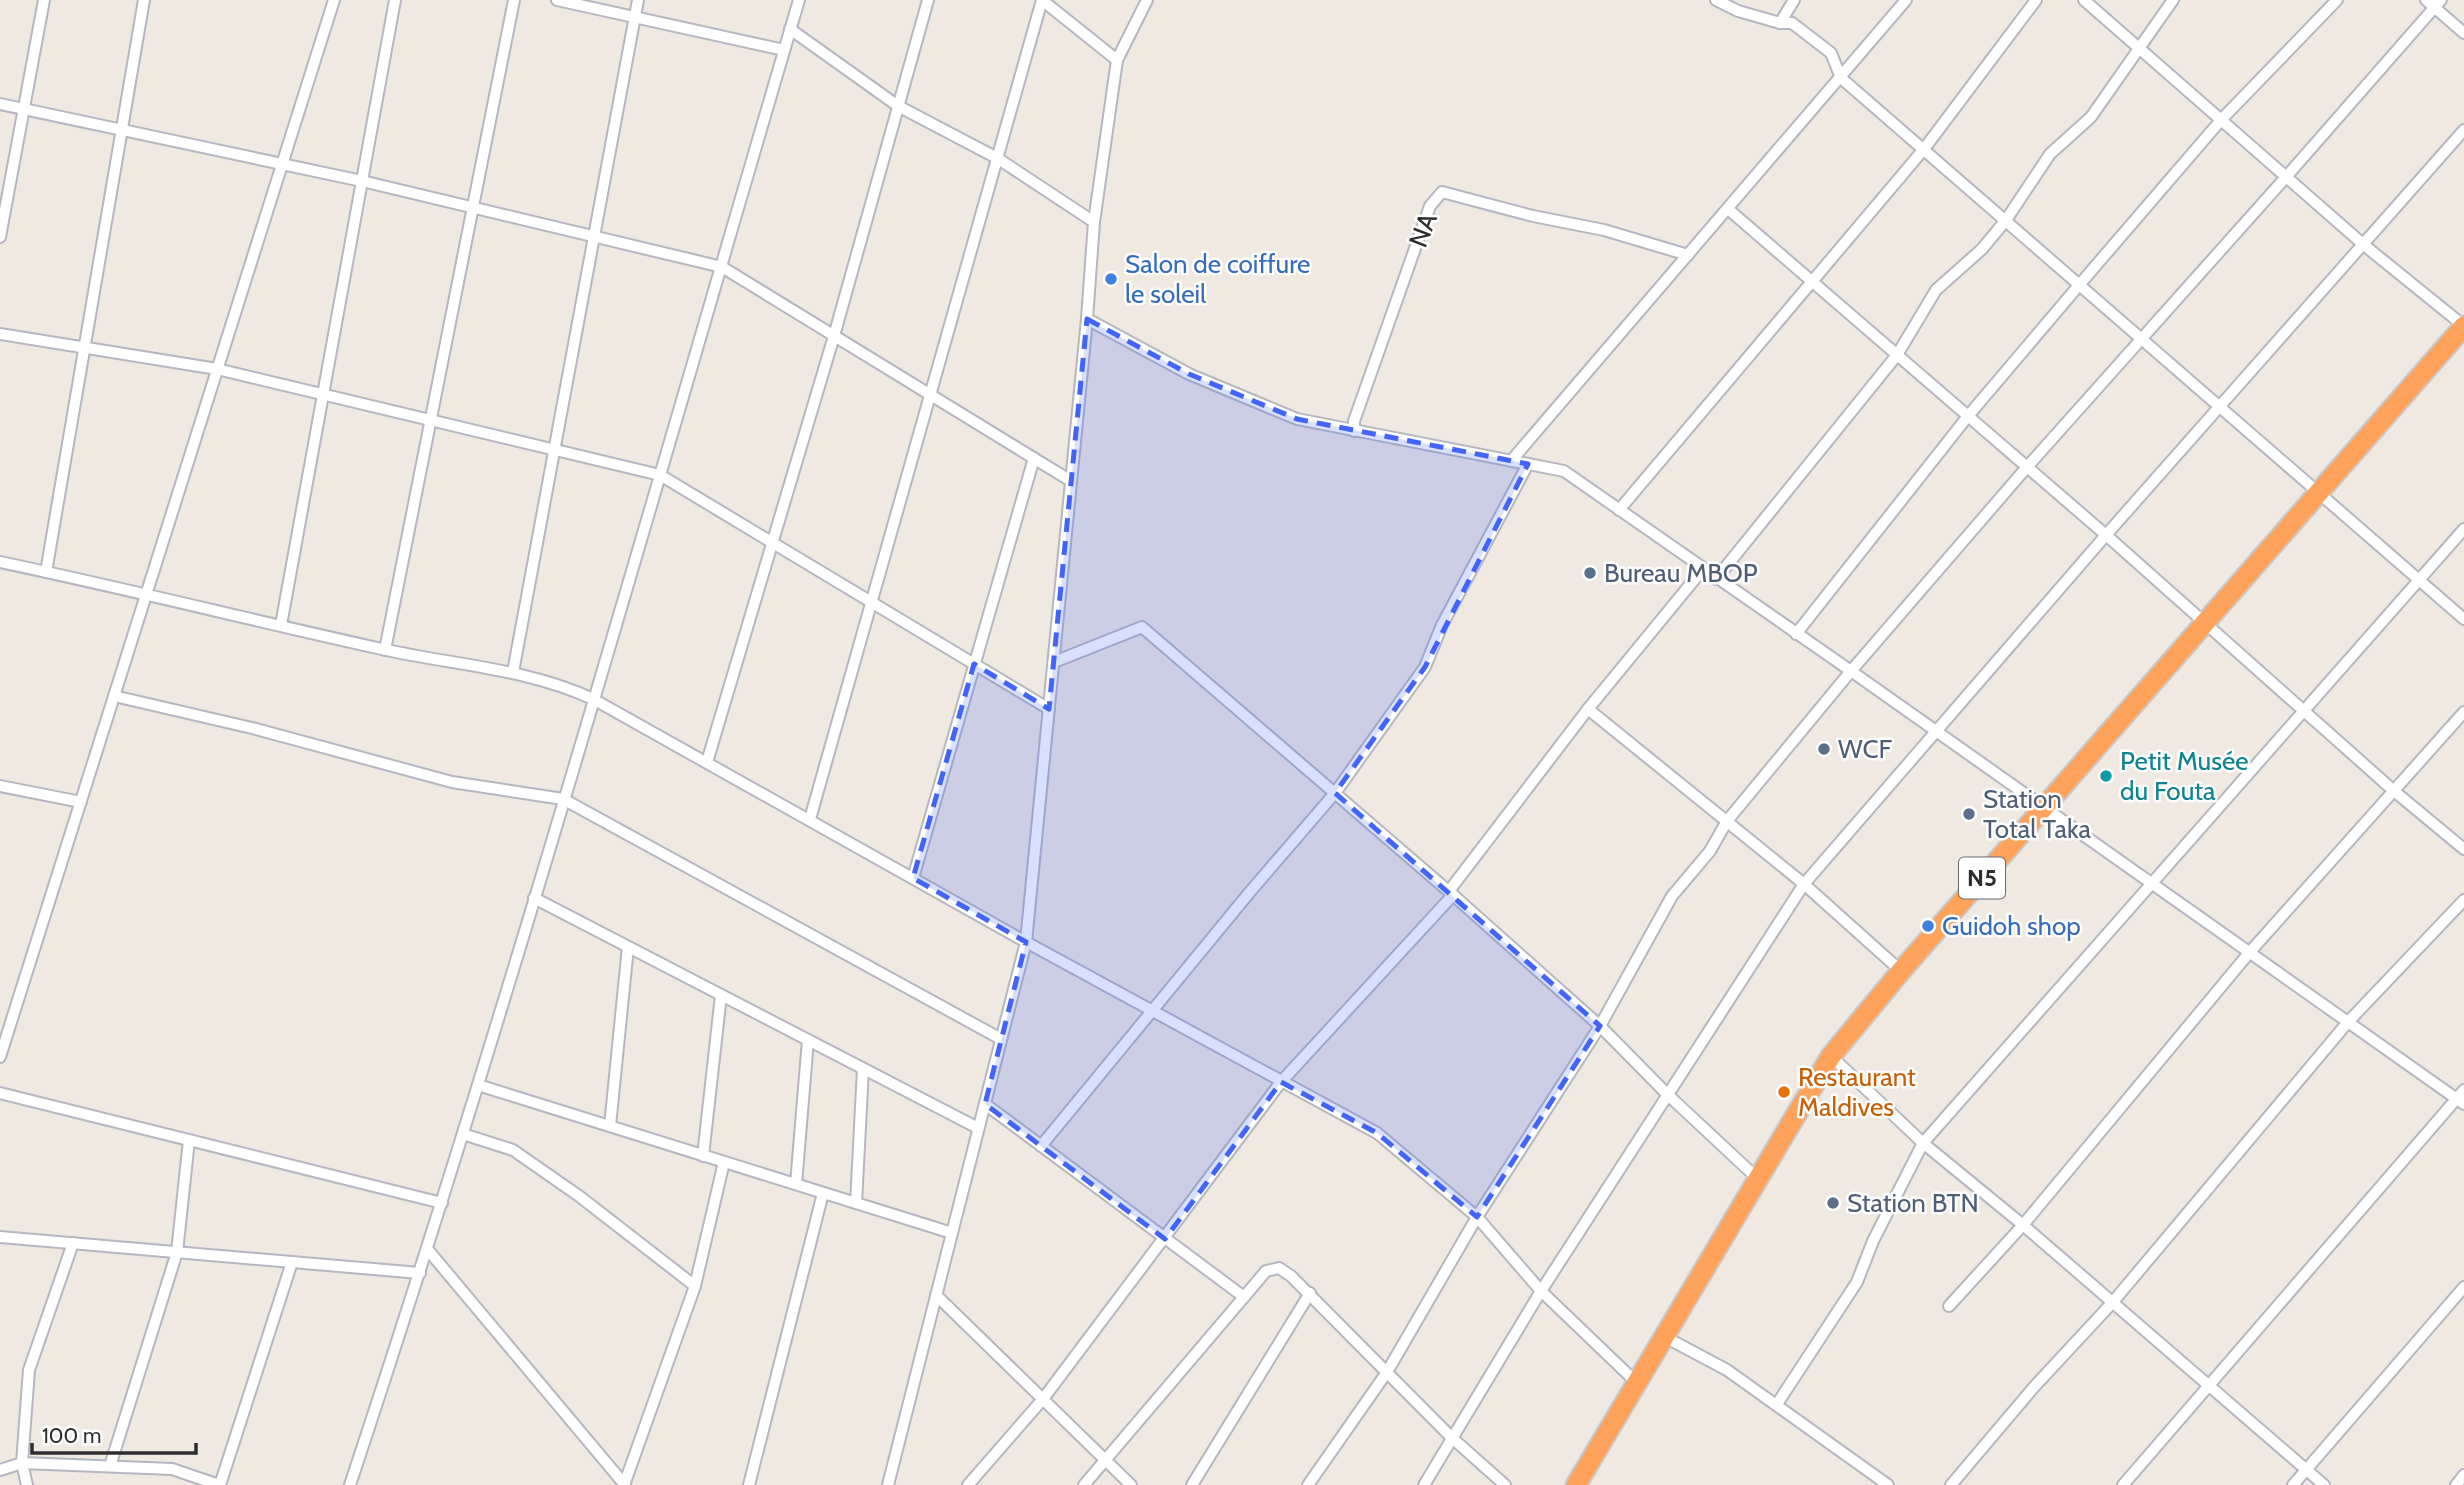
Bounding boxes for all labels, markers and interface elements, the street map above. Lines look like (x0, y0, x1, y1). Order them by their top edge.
street label: NA (1402, 208, 1444, 252)
place label: Salon de coiffure le soleil (1125, 248, 1310, 310)
marker: Salon de coiffure le soleil (1103, 271, 1119, 287)
place label: Bureau MBOP (1604, 557, 1758, 589)
marker: Bureau MBOP (1582, 565, 1598, 581)
place label: WCF (1838, 733, 1892, 765)
marker: WCF (1816, 741, 1832, 757)
place label: Petit Musée du Fouta (2120, 745, 2249, 807)
marker: Petit Musée du Fouta (2098, 768, 2114, 784)
place label: Station Total Taka (1983, 783, 2091, 845)
marker: Station Total Taka (1961, 806, 1977, 822)
road number: N5 (1959, 858, 2005, 898)
place label: Guidoh shop (1942, 910, 2081, 942)
marker: Guidoh shop (1920, 918, 1936, 934)
place label: Restaurant Maldives (1798, 1061, 1916, 1123)
marker: Restaurant Maldives (1776, 1084, 1792, 1100)
place label: Station BTN (1847, 1187, 1979, 1219)
marker: Station BTN (1825, 1195, 1841, 1211)
scale bar (32, 1412, 196, 1456)
text: 100 m (42, 1423, 101, 1448)

